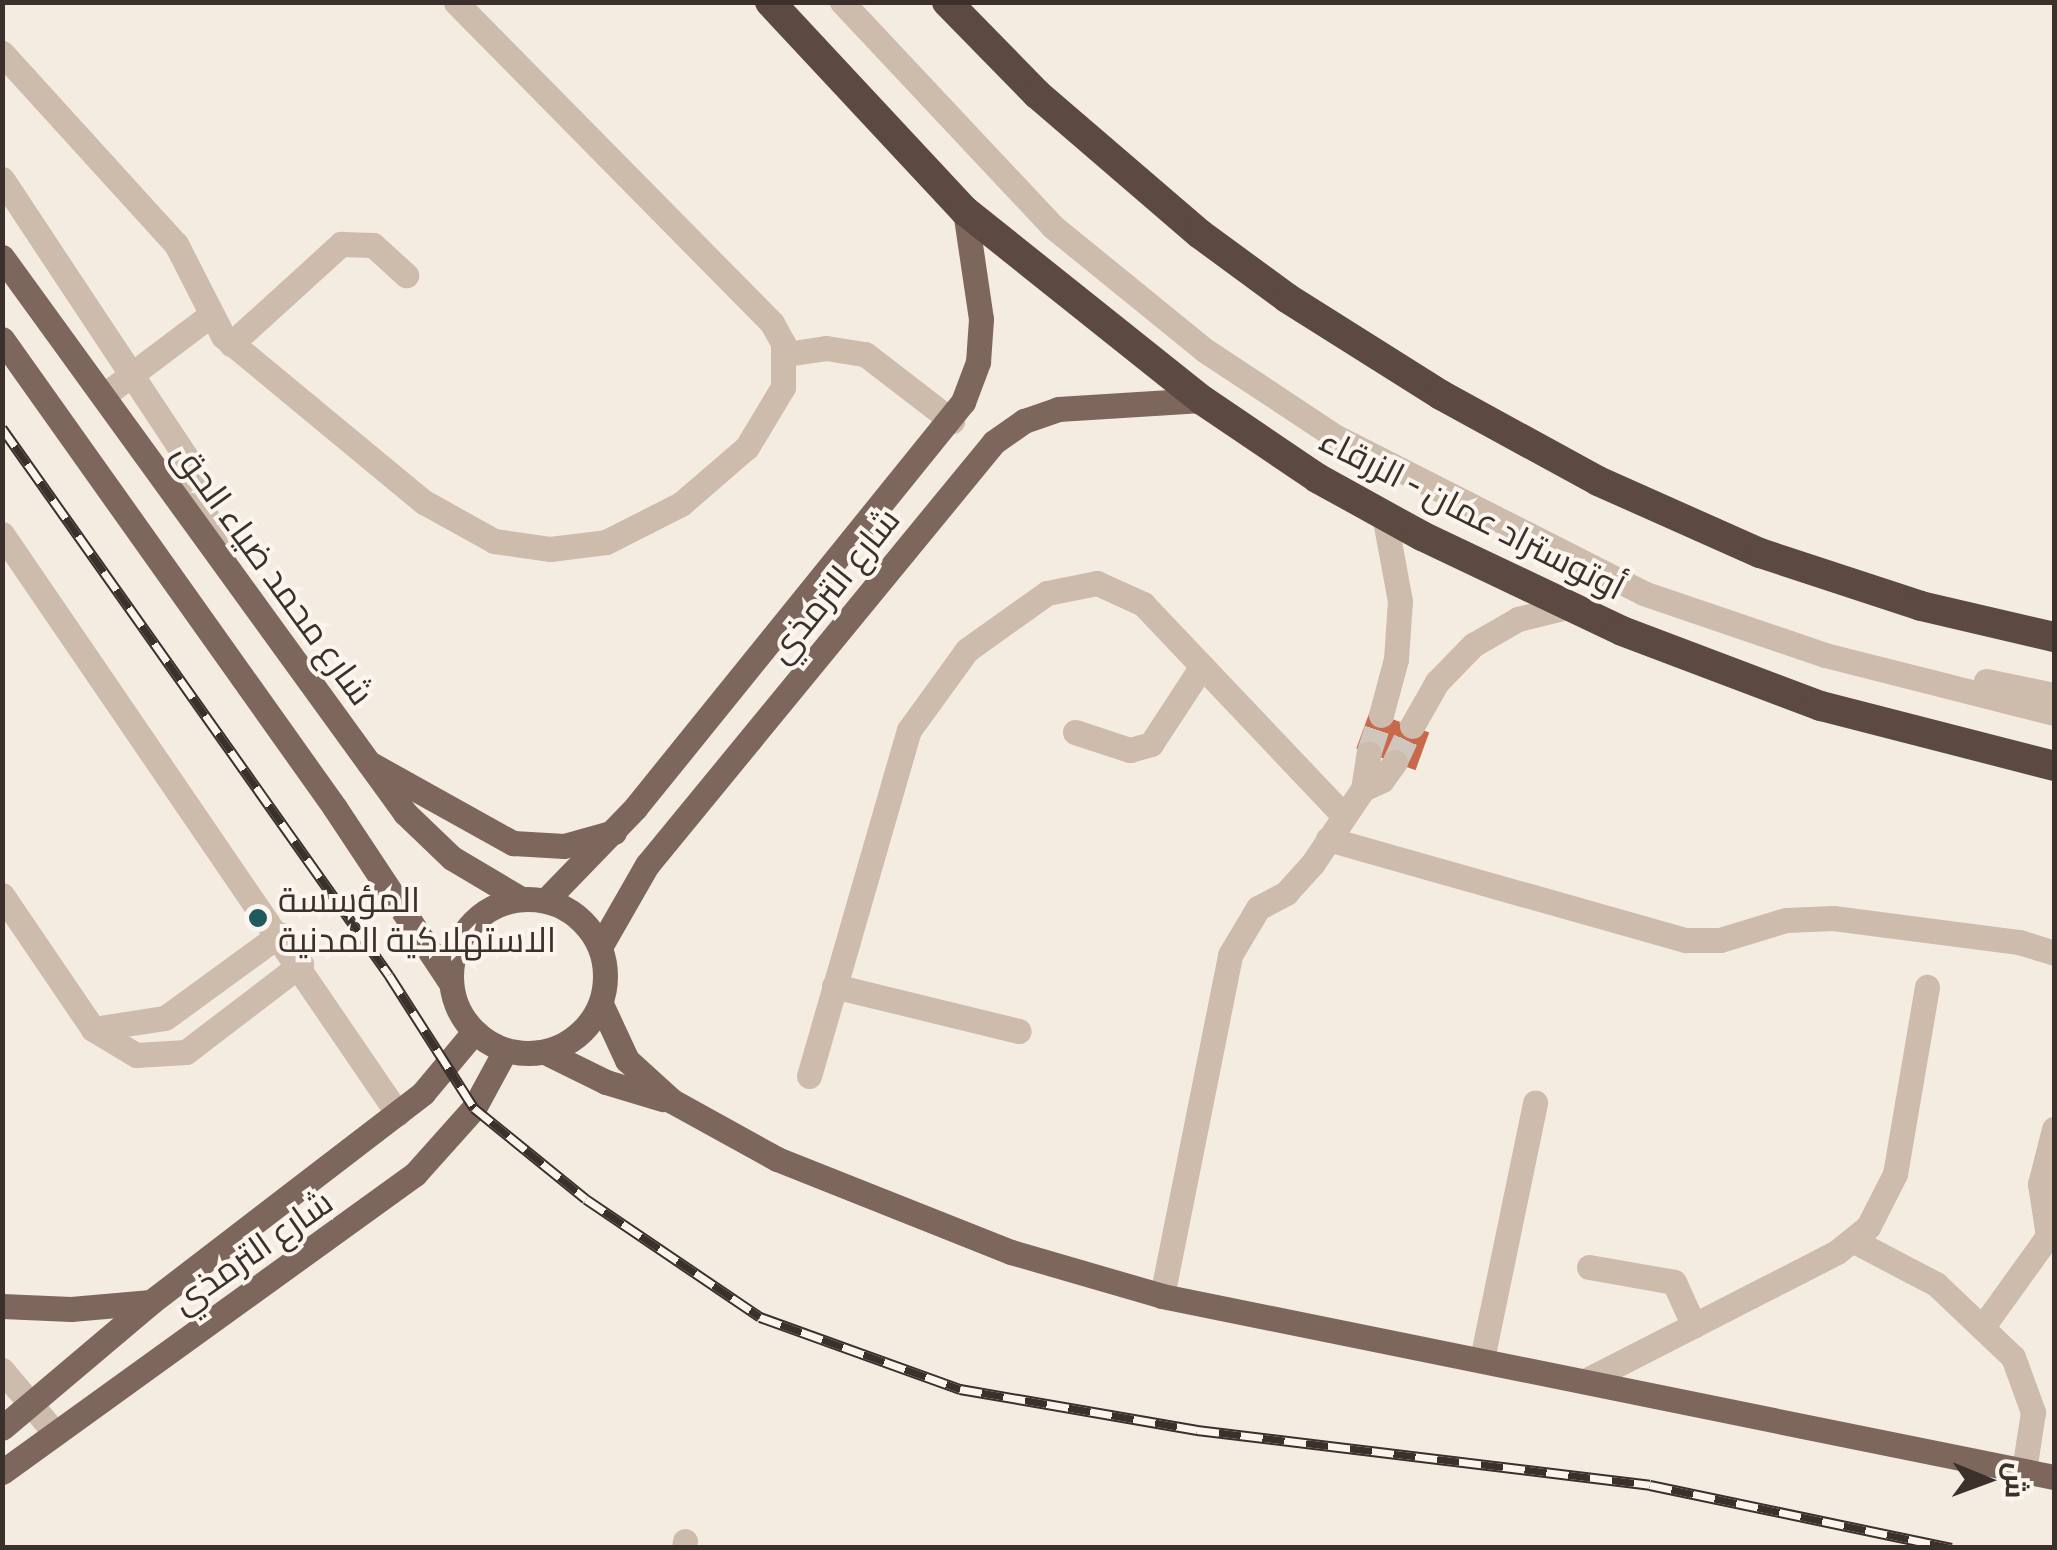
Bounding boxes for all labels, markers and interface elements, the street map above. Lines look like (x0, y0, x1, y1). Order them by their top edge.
street label: أوتوستراد عمان - الزرقاء (1314, 417, 1632, 607)
street label: شارع محمد ضياء الحق (166, 434, 384, 712)
street label: شارع الترمذي (757, 498, 907, 670)
place label: المؤسسة الاستهلاكية المدنية (278, 877, 556, 959)
marker: المؤسسة الاستهلاكية المدنية (247, 907, 269, 929)
street label: شارع الترمذي (162, 1179, 340, 1321)
north arrow (1937, 1430, 2037, 1530)
text: ش (2000, 1462, 2034, 1499)

